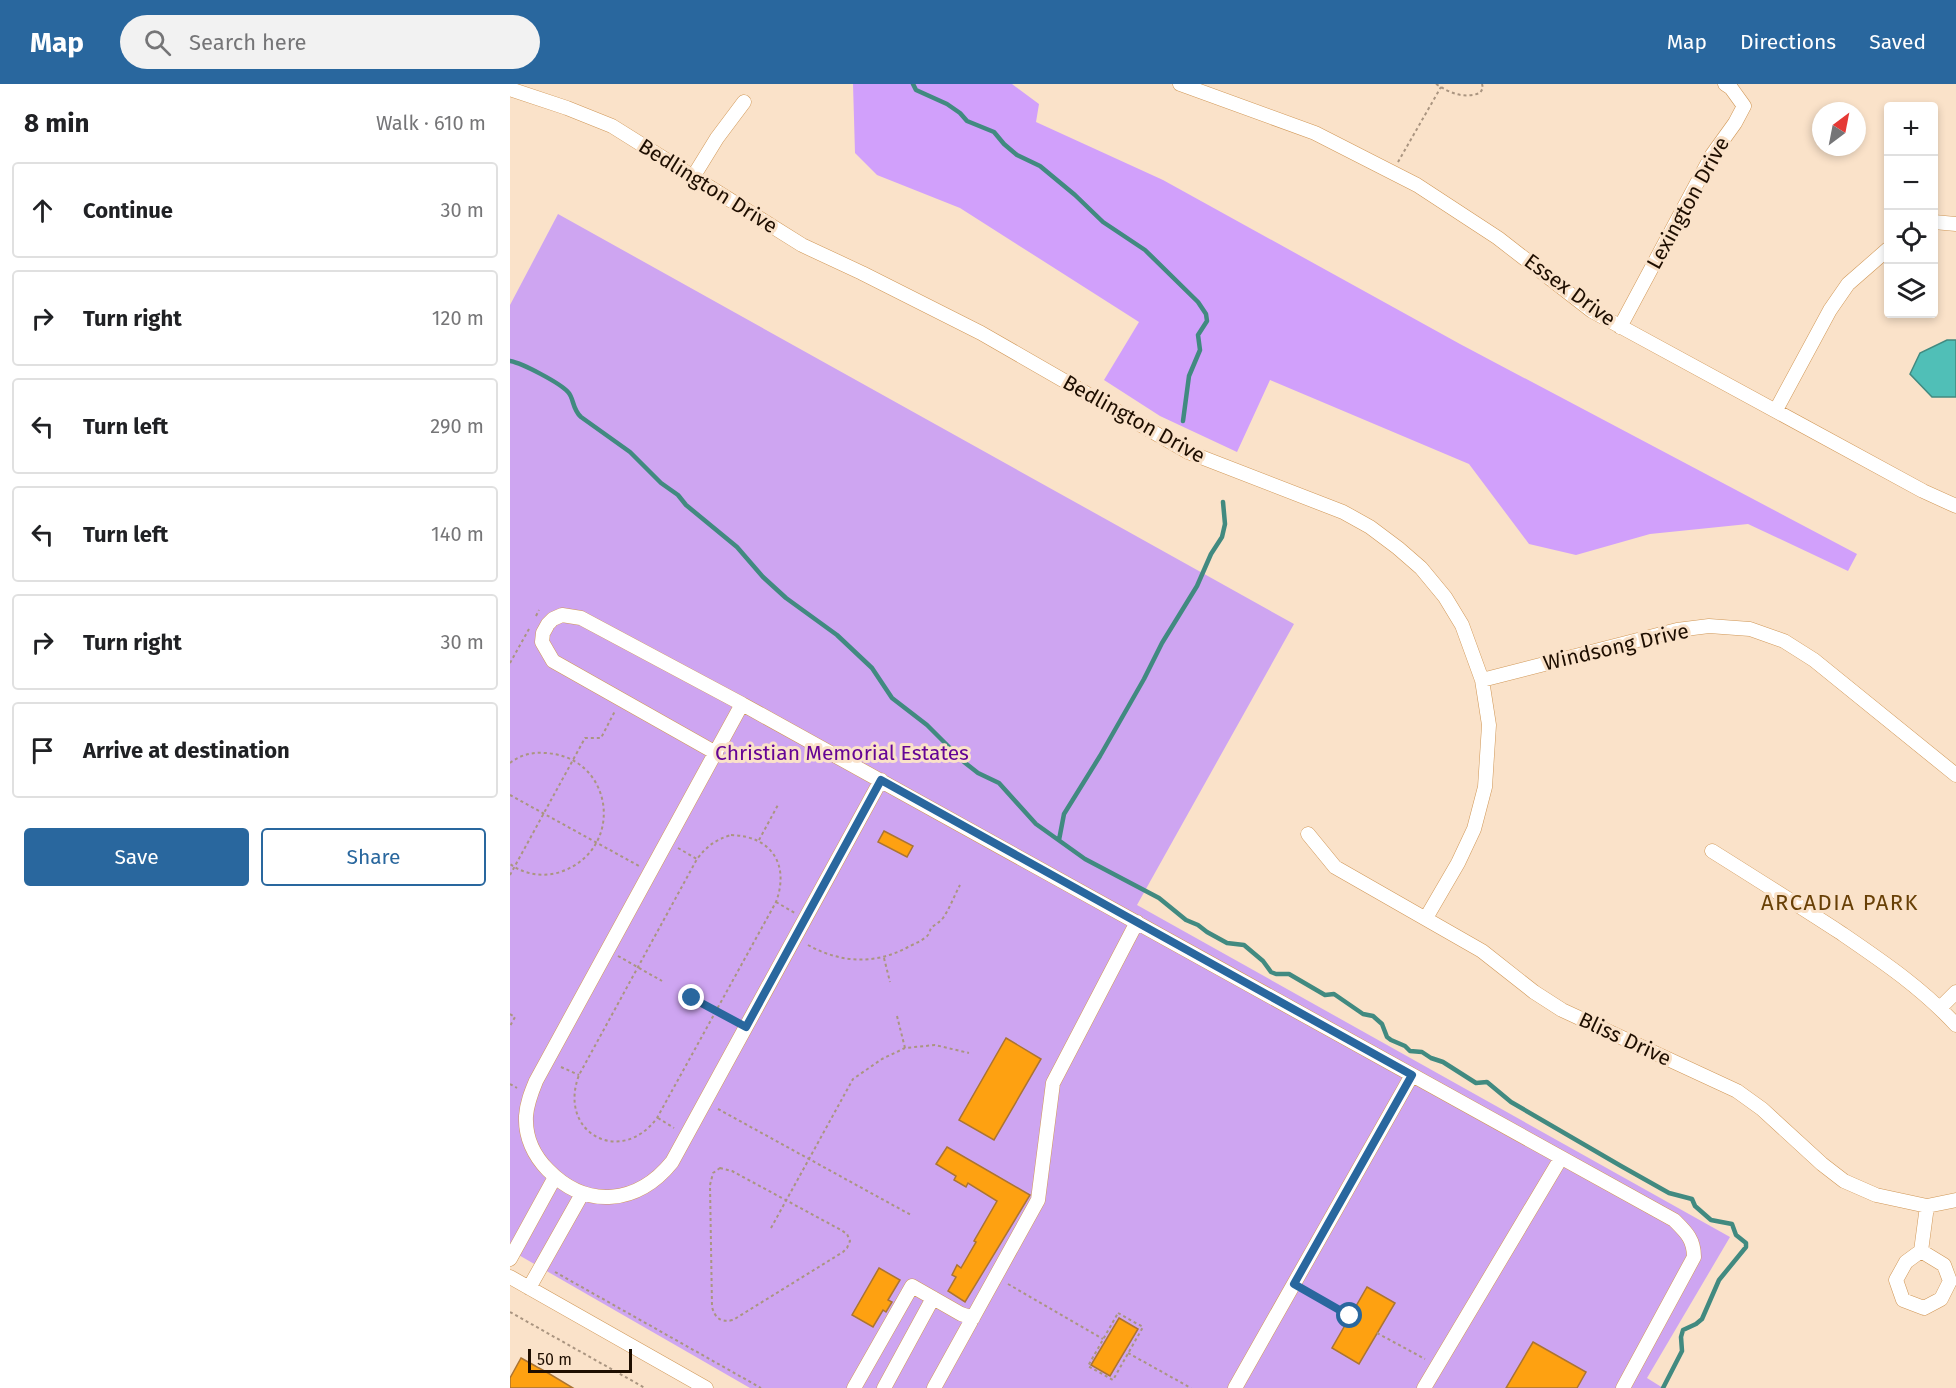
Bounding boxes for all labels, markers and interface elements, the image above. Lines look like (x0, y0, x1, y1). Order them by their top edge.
search box (120, 15, 540, 69)
text: Map (30, 26, 84, 59)
icon: search (141, 26, 174, 59)
text: Search here (189, 29, 307, 56)
text: Map (1667, 29, 1707, 55)
text: Directions (1740, 29, 1836, 55)
text: Saved (1869, 29, 1926, 55)
north arrow (1812, 102, 1866, 156)
map controls (1884, 102, 1938, 318)
button: + (1884, 102, 1938, 156)
text: 8 min (24, 108, 90, 139)
text: Walk · 610 m (376, 111, 486, 135)
street label: Lexington Drive (1641, 132, 1735, 274)
street label: Bedlington Drive (634, 133, 782, 239)
button: − (1884, 156, 1938, 210)
icon: ahead (26, 194, 59, 227)
text: Continue (83, 197, 173, 224)
text: 30 m (440, 198, 484, 222)
button: locate (1884, 210, 1938, 264)
street label: Essex Drive (1519, 248, 1621, 332)
button: layers (1884, 264, 1938, 318)
icon: right (26, 302, 59, 335)
text: Turn right (83, 305, 182, 332)
text: 120 m (432, 306, 484, 330)
street label: Bedlington Drive (1058, 369, 1210, 469)
icon: left (26, 410, 59, 443)
text: Turn left (83, 413, 168, 440)
text: 290 m (430, 414, 484, 438)
icon: left (26, 518, 59, 551)
text: Turn left (83, 521, 168, 548)
text: 140 m (431, 522, 484, 546)
street label: Windsong Drive (1541, 618, 1691, 676)
icon: right (26, 626, 59, 659)
text: Turn right (83, 629, 182, 656)
text: 30 m (440, 630, 484, 654)
icon: arrive (26, 734, 59, 767)
text: Arrive at destination (83, 737, 290, 764)
park label: Christian Memorial Estates (715, 740, 969, 766)
button: Save (24, 828, 249, 886)
button: Share (261, 828, 486, 886)
district label: ARCADIA PARK (1761, 889, 1919, 916)
route end (678, 984, 704, 1010)
street label: Bliss Drive (1575, 1006, 1675, 1072)
route start (1336, 1302, 1362, 1328)
scale bar (528, 1346, 632, 1374)
text: 50 m (537, 1350, 572, 1369)

